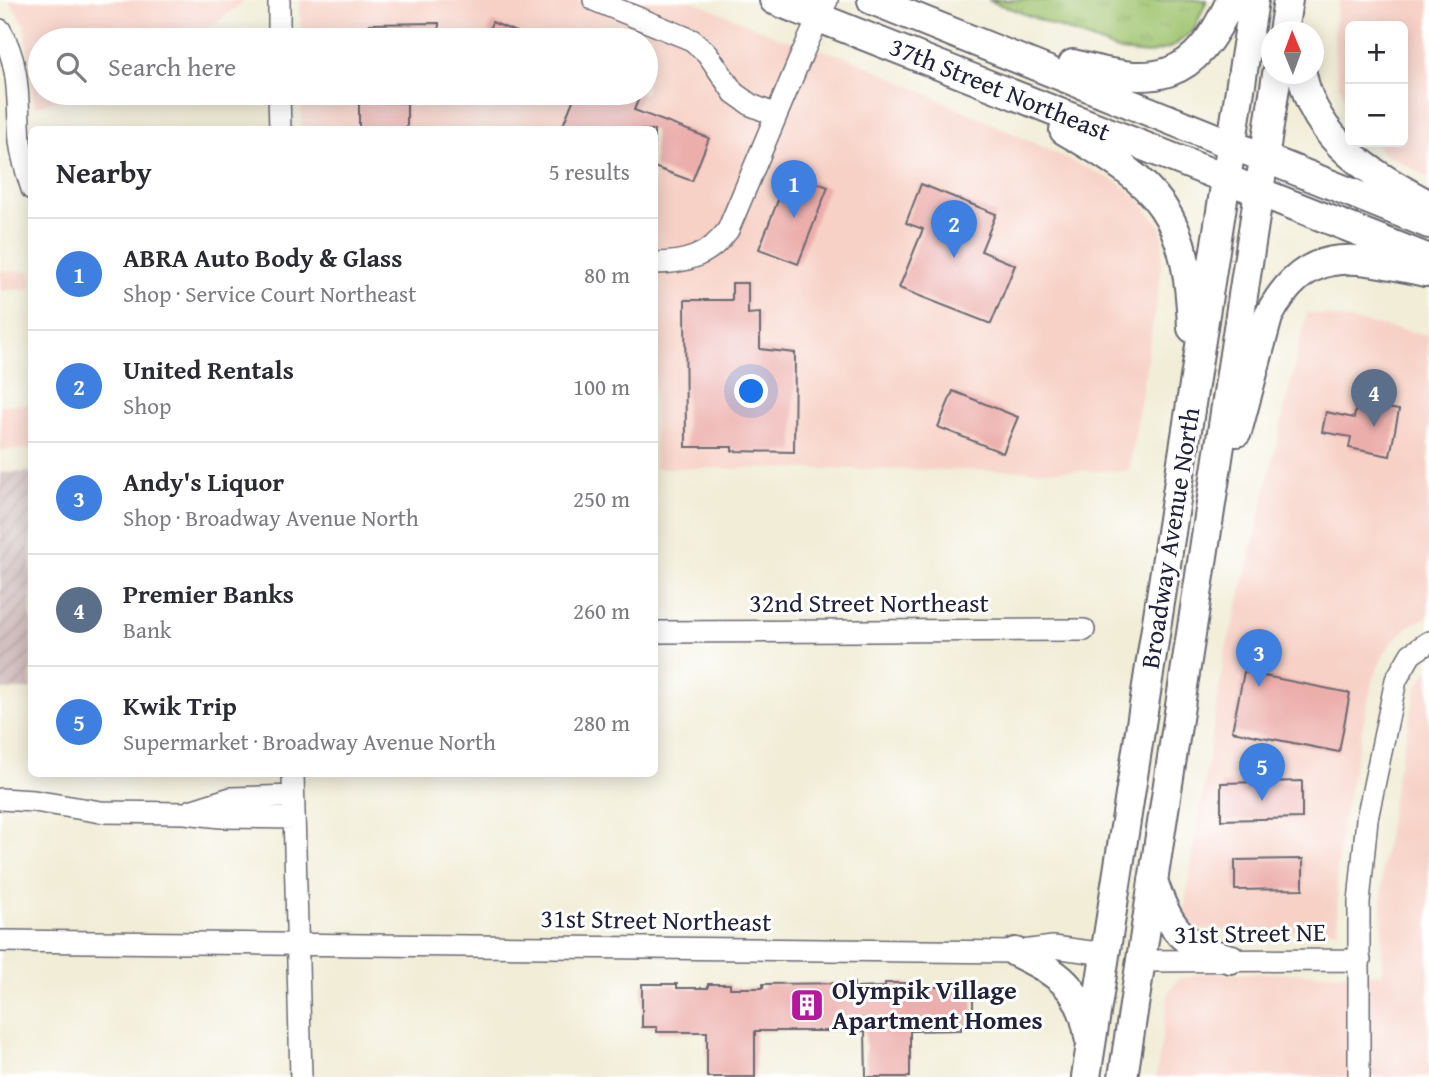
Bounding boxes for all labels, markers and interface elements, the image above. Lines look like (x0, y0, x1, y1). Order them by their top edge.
north arrow (1261, 21, 1324, 84)
map controls (1345, 21, 1408, 147)
button: + (1345, 21, 1408, 84)
street label: 37th Street Northeast (884, 26, 1116, 151)
search box (28, 28, 658, 105)
text: Search here (108, 47, 236, 86)
icon: search (52, 48, 90, 86)
button: − (1345, 84, 1408, 147)
text: Nearby (56, 150, 152, 194)
text: 5 results (549, 155, 630, 188)
pin: 1 (771, 160, 817, 218)
pin: 2 (931, 200, 977, 258)
text: ABRA Auto Body & Glass (123, 238, 402, 277)
text: 1 (73, 258, 85, 291)
text: 80 m (584, 258, 630, 291)
text: Shop · Service Court Northeast (123, 277, 416, 310)
text: United Rentals (123, 350, 294, 389)
pin: 4 (1351, 369, 1397, 427)
text: 2 (73, 370, 85, 403)
text: 100 m (573, 370, 630, 403)
your location (734, 374, 768, 408)
text: Shop (123, 389, 171, 422)
street label: Broadway Avenue North (1130, 404, 1209, 671)
text: Andy's Liquor (123, 462, 284, 501)
text: 3 (73, 482, 85, 515)
text: 250 m (573, 482, 630, 515)
text: Shop · Broadway Avenue North (123, 501, 419, 534)
text: Premier Banks (123, 574, 294, 613)
street label: 32nd Street Northeast (749, 583, 989, 622)
text: 4 (73, 594, 85, 627)
text: 260 m (573, 594, 630, 627)
text: Bank (123, 613, 172, 646)
pin: 3 (1236, 629, 1282, 687)
text: Kwik Trip (123, 686, 237, 725)
text: 5 (73, 706, 85, 739)
text: 280 m (573, 706, 630, 739)
text: Supermarket · Broadway Avenue North (123, 725, 496, 758)
pin: 5 (1239, 743, 1285, 801)
street label: 31st Street Northeast (540, 898, 772, 941)
street label: 31st Street NE (1174, 912, 1326, 953)
place label: Olympik Village Apartment Homes (832, 970, 1043, 1039)
building icon: Olympik Village Apartment Homes (788, 986, 826, 1024)

